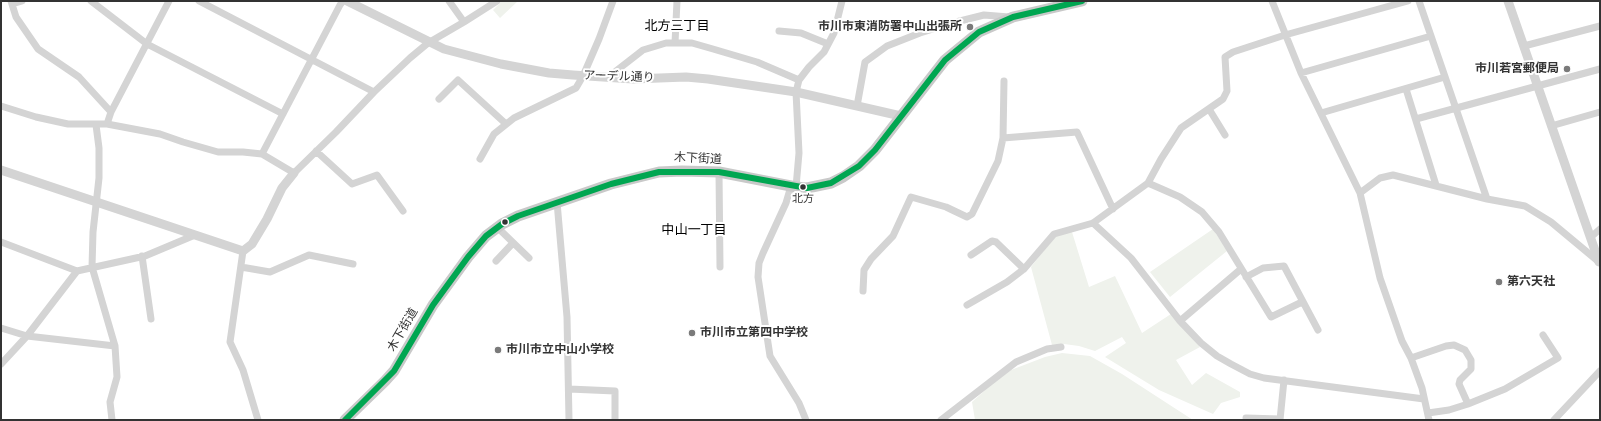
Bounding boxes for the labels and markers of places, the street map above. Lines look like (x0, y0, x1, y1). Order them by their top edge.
place label: 市川市東消防署中山出張所 (818, 20, 962, 34)
marker: 市川市東消防署中山出張所 (965, 22, 975, 32)
place label: 市川若宮郵便局 (1475, 62, 1559, 76)
marker: 市川若宮郵便局 (1562, 64, 1572, 74)
marker: 北方 (798, 182, 808, 192)
place label: 北方 (792, 192, 814, 206)
unlabelled marker (500, 217, 510, 227)
place label: 第六天社 (1507, 275, 1555, 289)
marker: 第六天社 (1494, 277, 1504, 287)
place label: 市川市立第四中学校 (700, 326, 808, 340)
marker: 市川市立第四中学校 (687, 328, 697, 338)
place label: 市川市立中山小学校 (506, 343, 614, 357)
marker: 市川市立中山小学校 (493, 345, 503, 355)

